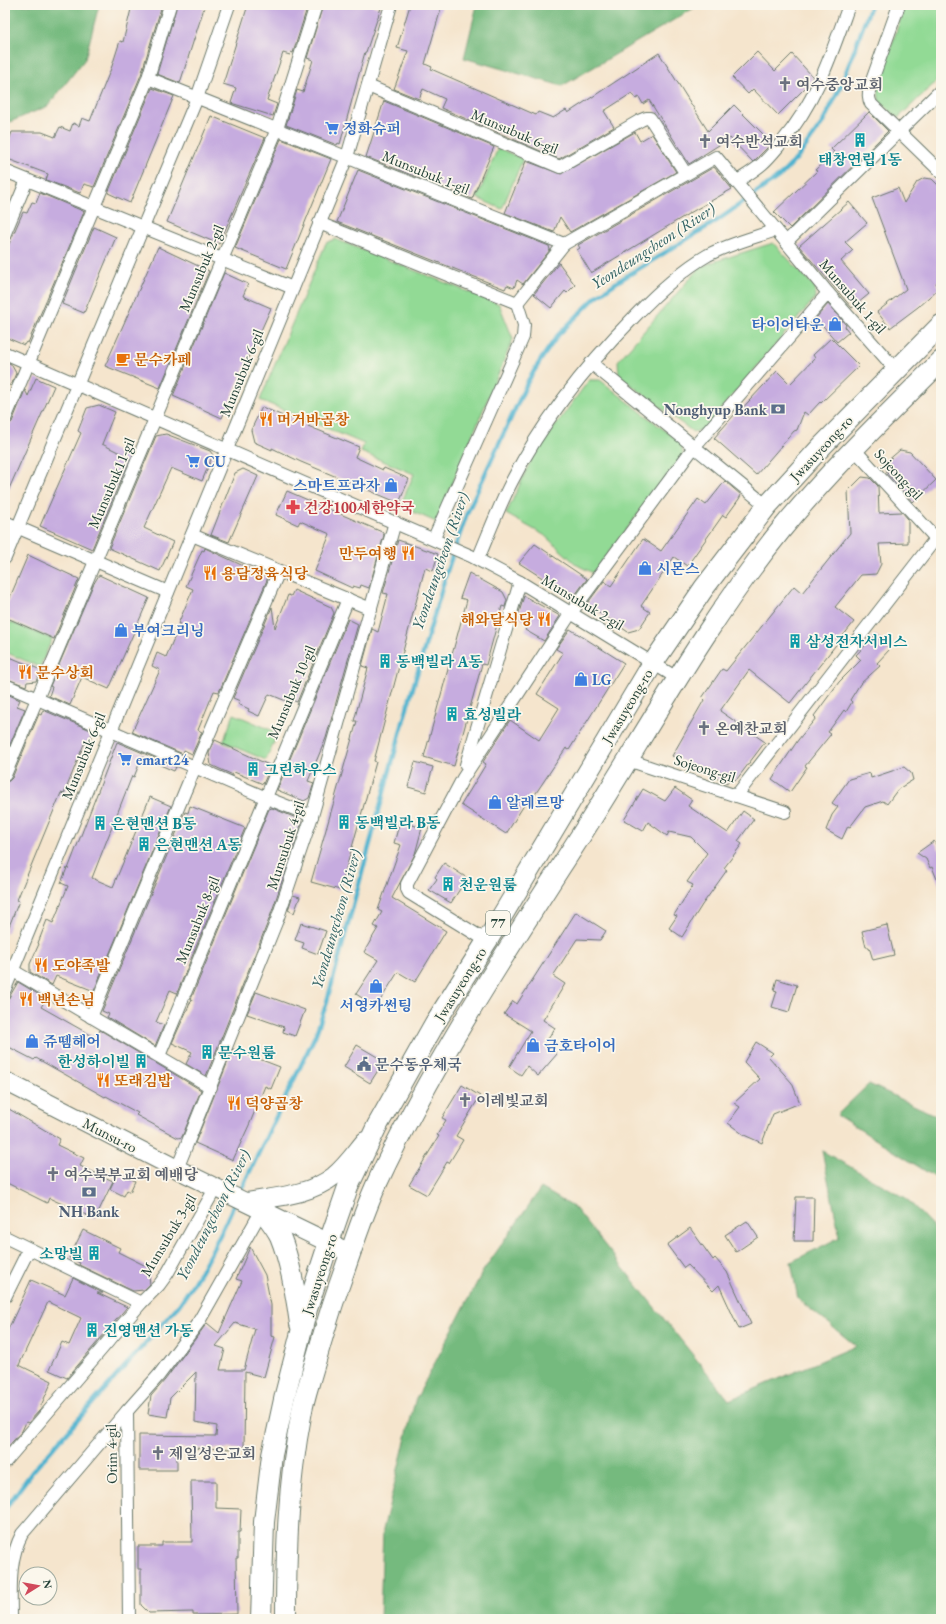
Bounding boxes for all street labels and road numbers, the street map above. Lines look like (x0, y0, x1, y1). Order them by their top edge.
street label: Munsubuk 6-gil (469, 104, 562, 158)
street label: Munsubuk 1-gil (379, 146, 473, 198)
street label: Munsubuk 2-gil (174, 221, 228, 314)
street label: Munsubuk 1-gil (815, 255, 891, 338)
street label: Munsubuk 6-gil (215, 326, 267, 420)
street label: Jwasuyeong-ro (784, 411, 857, 487)
street label: Munsubuk11-gil (83, 434, 139, 531)
street label: Sojeong-gil (870, 444, 928, 504)
street label: Munsubuk 2-gil (538, 570, 628, 634)
street label: Munsubuk 10-gil (263, 642, 319, 742)
street label: Jwasuyeong-ro (596, 665, 657, 749)
street label: Munsubuk 6-gil (57, 709, 109, 803)
street label: Sojeong-gil (672, 750, 738, 786)
street label: Munsubuk 4-gil (262, 798, 309, 892)
street label: Munsubuk 8-gil (171, 873, 223, 967)
road number: 77 (486, 911, 510, 935)
street label: Jwasuyeong-ro (429, 943, 490, 1026)
street label: Munsu-ro (80, 1113, 140, 1157)
street label: Munsubuk 3-gil (136, 1190, 200, 1280)
street label: Jwasuyeong-ro (296, 1231, 341, 1319)
street label: Orim 4-gil (101, 1423, 121, 1484)

